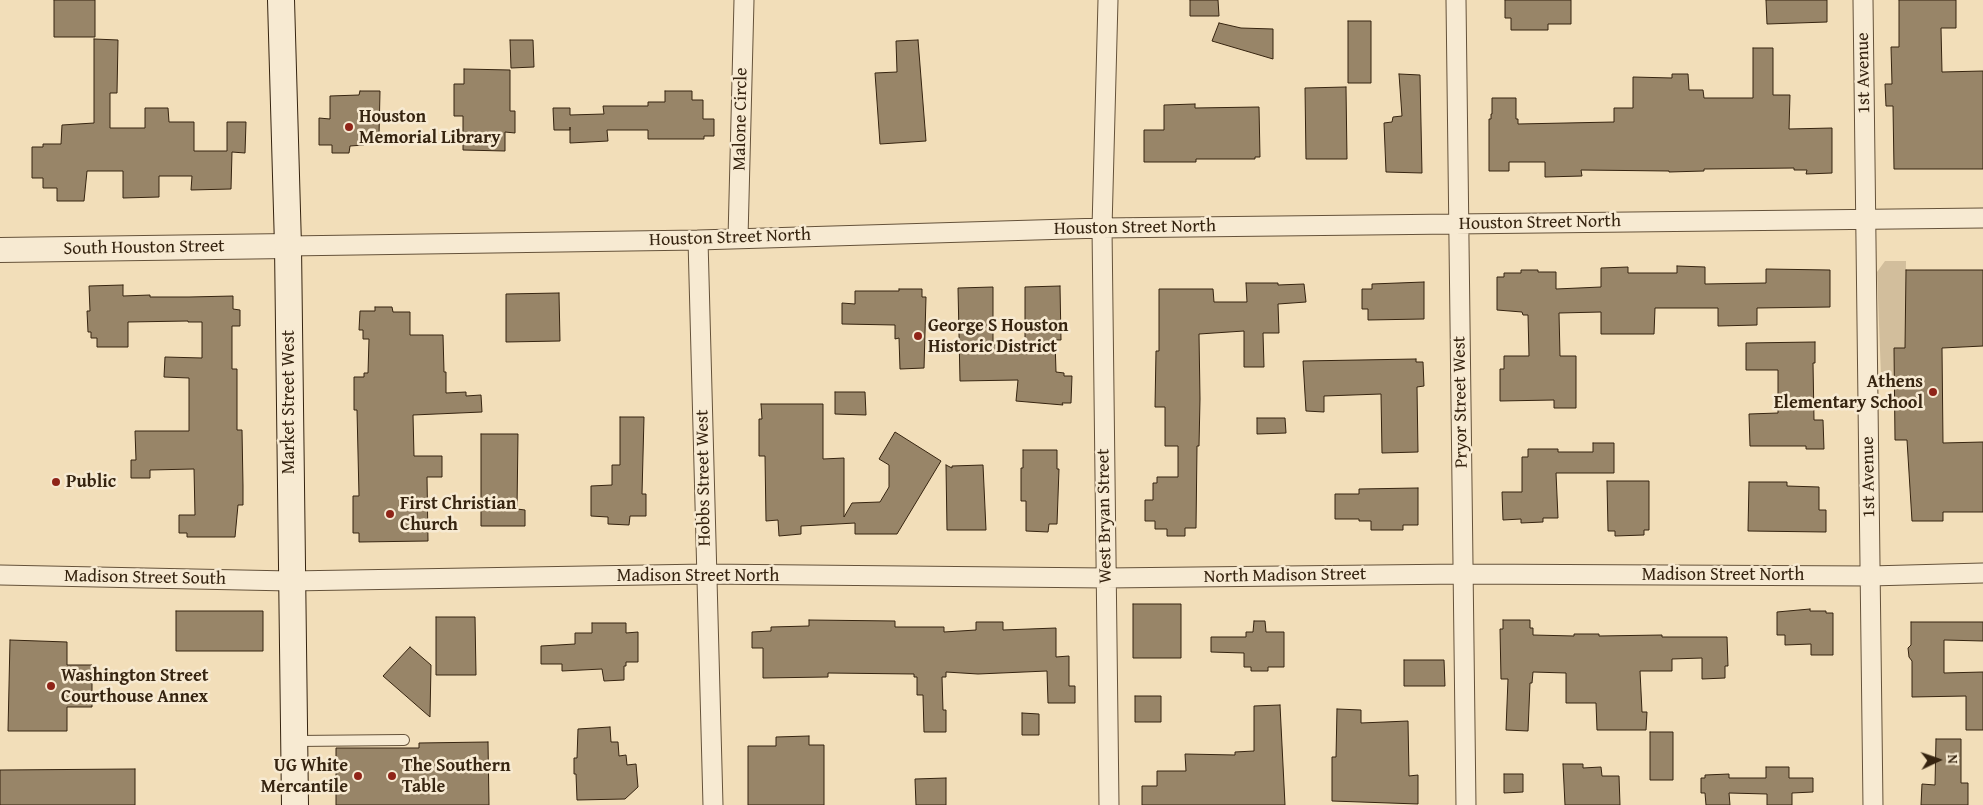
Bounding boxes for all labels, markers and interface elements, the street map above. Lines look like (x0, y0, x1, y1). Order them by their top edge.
street label: 1st Avenue (1852, 32, 1876, 114)
street label: Malone Circle (729, 67, 753, 171)
place label: Houston Memorial Library (359, 106, 501, 148)
marker: Houston Memorial Library (343, 121, 355, 133)
street label: Houston Street North (1459, 211, 1621, 235)
street label: Houston Street North (1054, 216, 1216, 240)
street label: Houston Street North (649, 224, 811, 252)
street label: South Houston Street (63, 236, 225, 260)
place label: George S Houston Historic District (928, 315, 1068, 358)
street label: Market Street West (278, 330, 300, 474)
marker: George S Houston Historic District (912, 330, 924, 342)
street label: Pryor Street West (1449, 336, 1473, 468)
place label: Athens Elementary School (1774, 371, 1923, 414)
marker: Athens Elementary School (1927, 386, 1939, 398)
street label: Hobbs Street West (692, 409, 716, 547)
street label: 1st Avenue (1857, 436, 1881, 518)
street label: West Bryan Street (1093, 448, 1117, 584)
place label: Public (66, 471, 116, 493)
marker: Public (50, 476, 62, 488)
place label: First Christian Church (400, 493, 516, 536)
marker: First Christian Church (384, 508, 396, 520)
street label: North Madison Street (1203, 564, 1367, 588)
street label: Madison Street North (1642, 564, 1804, 586)
street label: Madison Street North (617, 565, 779, 587)
street label: Madison Street South (64, 566, 226, 590)
place label: Washington Street Courthouse Annex (61, 665, 209, 708)
marker: Washington Street Courthouse Annex (45, 680, 57, 692)
north arrow (1913, 735, 1963, 785)
text: N (1943, 754, 1963, 764)
place label: UG White Mercantile (261, 755, 348, 798)
place label: The Southern Table (402, 755, 511, 798)
marker: UG White Mercantile (352, 770, 364, 782)
marker: The Southern Table (386, 770, 398, 782)

